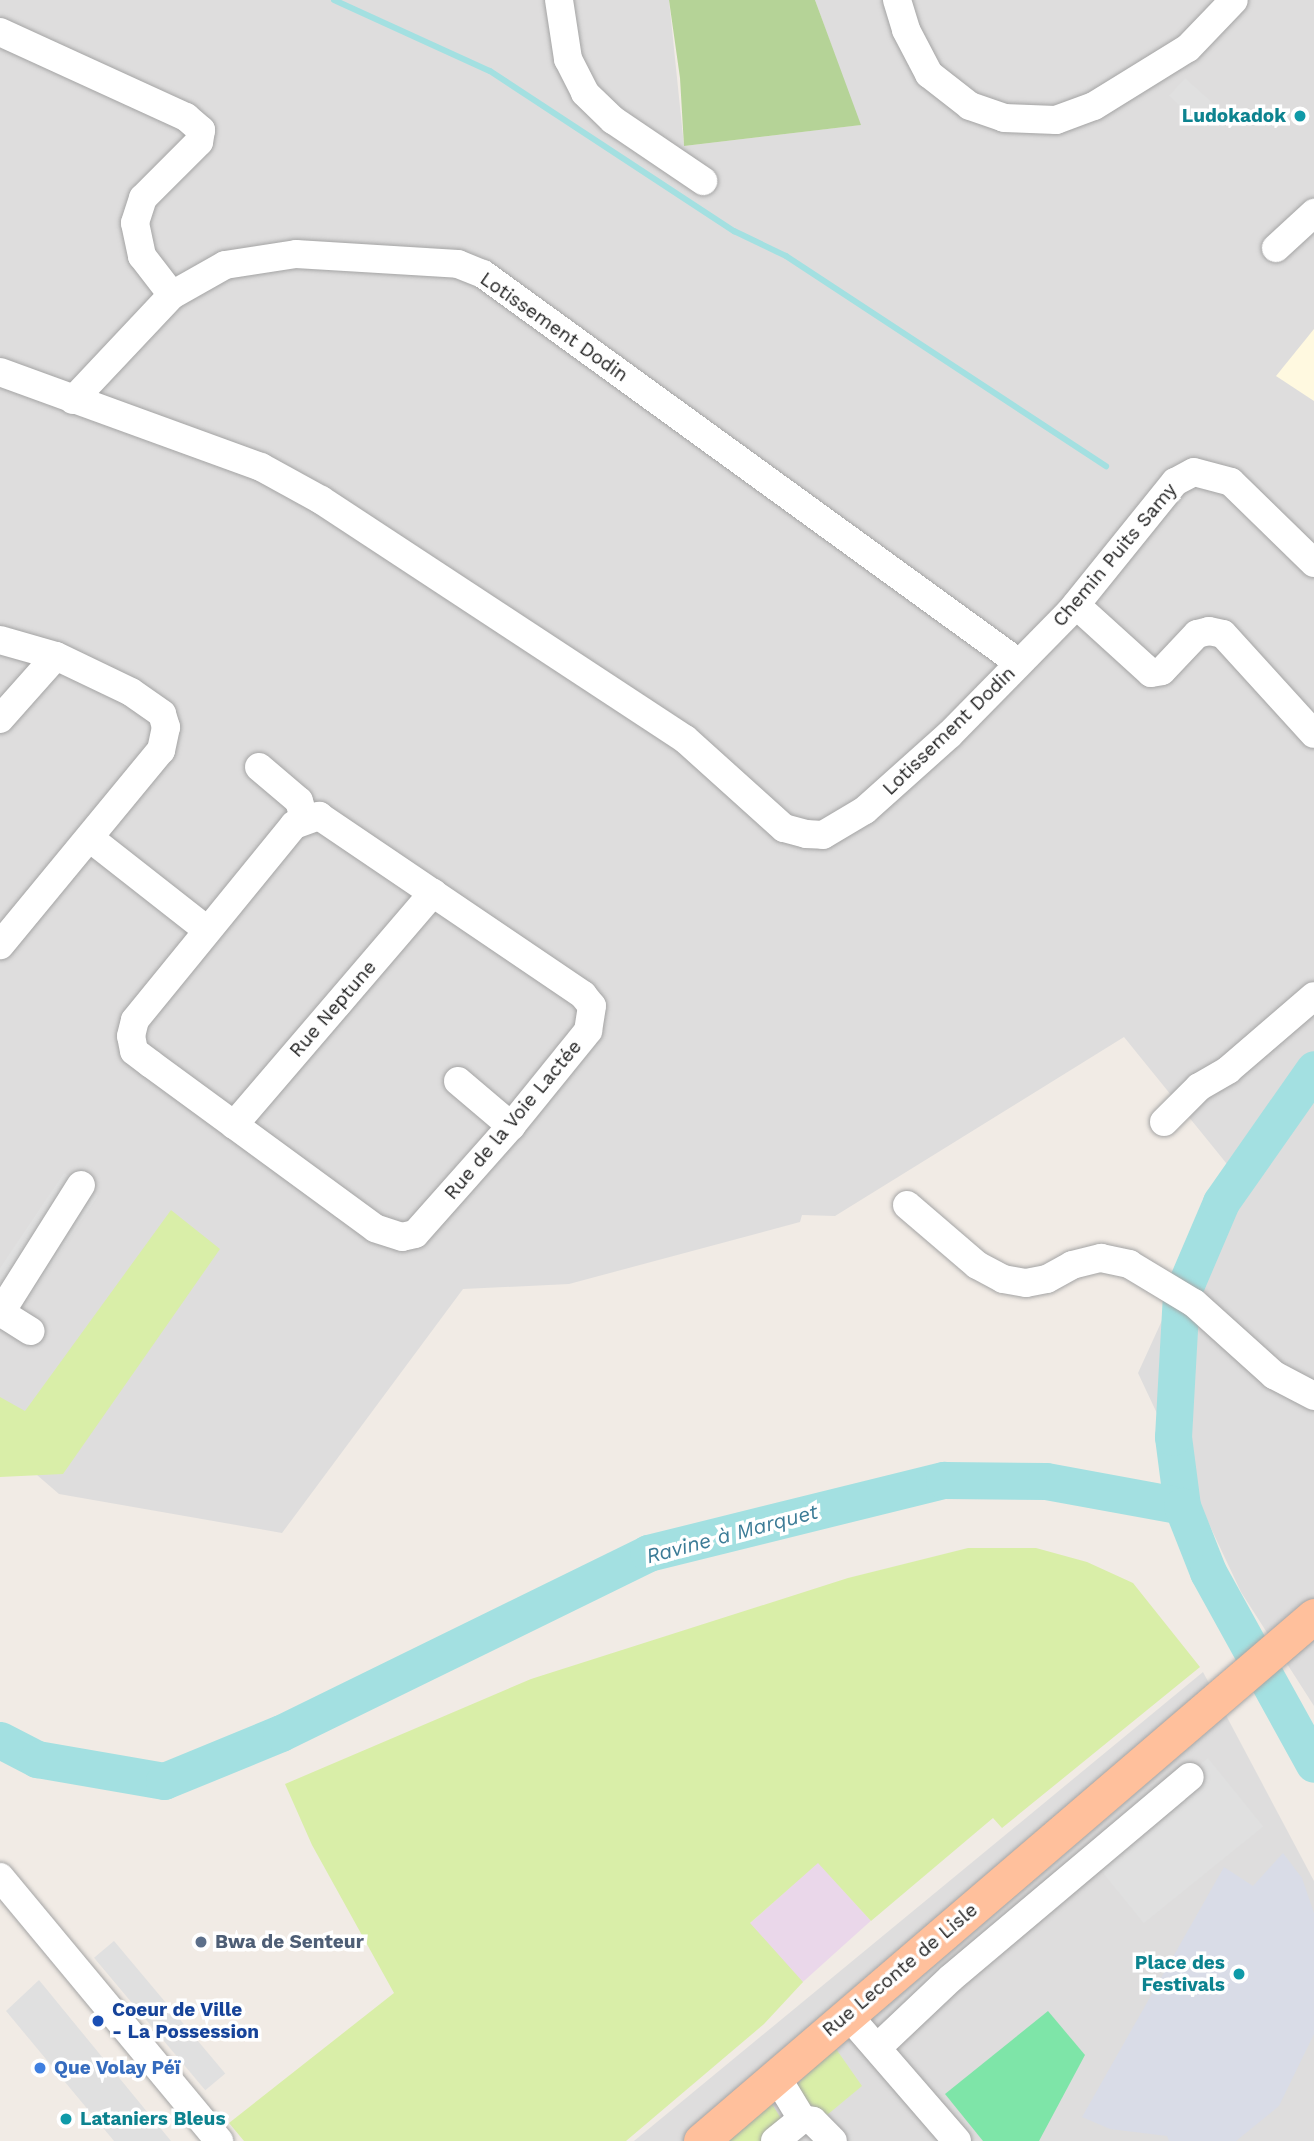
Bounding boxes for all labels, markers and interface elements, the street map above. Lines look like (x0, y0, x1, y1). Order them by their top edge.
place label: Ludokadok (1182, 105, 1286, 127)
marker: Ludokadok (1292, 108, 1308, 124)
street label: Lotissement Dodin (476, 267, 632, 387)
street label: Chemin Puits Samy (1048, 479, 1182, 631)
street label: Lotissement Dodin (878, 662, 1020, 800)
street label: Rue Neptune (285, 956, 381, 1062)
street label: Rue de la Voie Lactée (439, 1035, 587, 1205)
water label: Ravine à Marquet (643, 1499, 821, 1569)
street label: Rue Leconte de Lisle (818, 1899, 982, 2041)
place label: Bwa de Senteur (215, 1931, 364, 1953)
marker: Bwa de Senteur (193, 1934, 209, 1950)
place label: Place des Festivals (1135, 1952, 1225, 1996)
marker: Place des Festivals (1231, 1966, 1247, 1982)
place label: Coeur de Ville - La Possession (112, 1999, 259, 2043)
marker: Coeur de Ville - La Possession (90, 2013, 106, 2029)
place label: Que Volay Péï (54, 2057, 181, 2079)
marker: Que Volay Péï (32, 2060, 48, 2076)
place label: Lataniers Bleus (80, 2108, 226, 2130)
marker: Lataniers Bleus (58, 2111, 74, 2127)

